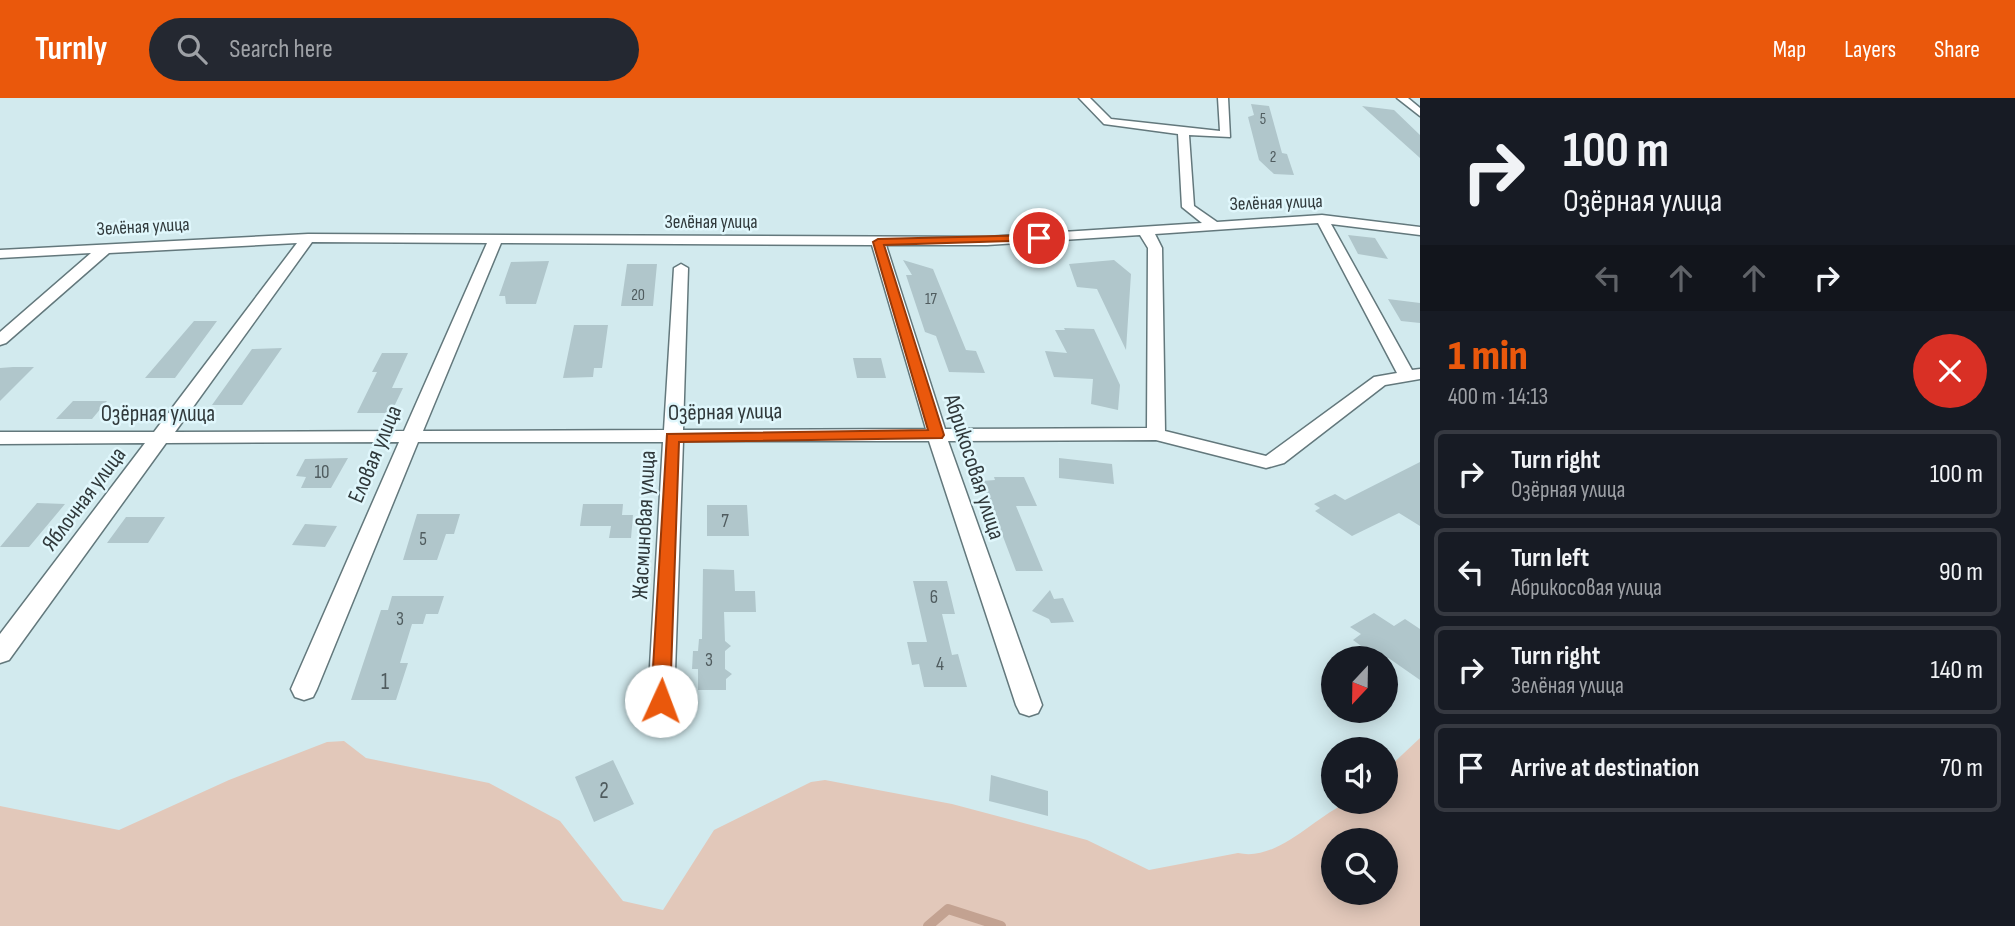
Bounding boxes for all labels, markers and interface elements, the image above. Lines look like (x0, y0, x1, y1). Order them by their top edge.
search box (149, 18, 639, 81)
text: Turnly (35, 29, 107, 69)
icon: search (173, 30, 211, 68)
text: Search here (229, 34, 333, 65)
text: Map (1773, 35, 1806, 64)
text: Layers (1844, 35, 1896, 64)
text: Share (1934, 35, 1980, 64)
house number: 5 (1260, 110, 1266, 129)
text: 100 m (1563, 122, 1669, 181)
icon: right (1448, 126, 1539, 217)
house number: 2 (1270, 148, 1276, 167)
text: Озёрная улица (1563, 182, 1722, 221)
street label: Зелёная улица (1229, 190, 1323, 216)
pin (1009, 208, 1069, 268)
street label: Зелёная улица (664, 211, 758, 234)
street label: Зелёная улица (96, 213, 190, 241)
icon: arrive (1020, 219, 1058, 257)
icon: left (1589, 259, 1627, 297)
icon: ahead (1662, 259, 1700, 297)
icon: ahead (1735, 259, 1773, 297)
icon: right (1808, 259, 1846, 297)
house number: 20 (631, 286, 645, 305)
house number: 17 (925, 290, 938, 309)
text: 1 min (1448, 331, 1528, 382)
button: close (1913, 334, 1987, 408)
text: 400 m · 14:13 (1448, 383, 1548, 411)
street label: Абрикосовая улица (937, 390, 1011, 543)
street label: Озёрная улица (668, 397, 782, 427)
street label: Озёрная улица (101, 400, 215, 428)
street label: Еловая улица (342, 401, 408, 507)
street label: Яблочная улица (36, 441, 132, 557)
text: Turn right (1511, 445, 1600, 476)
street label: Жасминовая улица (626, 450, 662, 600)
icon: right (1452, 455, 1490, 493)
text: 100 m (1930, 459, 1983, 490)
house number: 10 (314, 461, 330, 484)
text: Озёрная улица (1511, 476, 1625, 504)
house number: 7 (721, 510, 729, 533)
house number: 5 (419, 528, 427, 551)
text: Turn left (1511, 543, 1589, 574)
icon: left (1452, 553, 1490, 591)
text: 90 m (1939, 557, 1983, 588)
text: Абрикосовая улица (1511, 574, 1662, 602)
house number: 6 (930, 586, 938, 609)
house number: 3 (396, 608, 404, 631)
text: Turn right (1511, 641, 1600, 672)
north arrow (1321, 646, 1398, 723)
map controls (1321, 646, 1398, 905)
house number: 3 (705, 649, 713, 672)
icon: right (1452, 651, 1490, 689)
house number: 4 (936, 653, 944, 676)
text: 140 m (1931, 655, 1983, 686)
position arrow (624, 664, 698, 738)
house number: 1 (381, 668, 389, 696)
text: Зелёная улица (1511, 672, 1624, 700)
button: sound (1321, 737, 1398, 814)
icon: arrive (1452, 749, 1490, 787)
text: Arrive at destination (1511, 753, 1699, 784)
text: 70 m (1940, 753, 1983, 784)
house number: 2 (599, 777, 609, 805)
button: search (1321, 828, 1398, 905)

